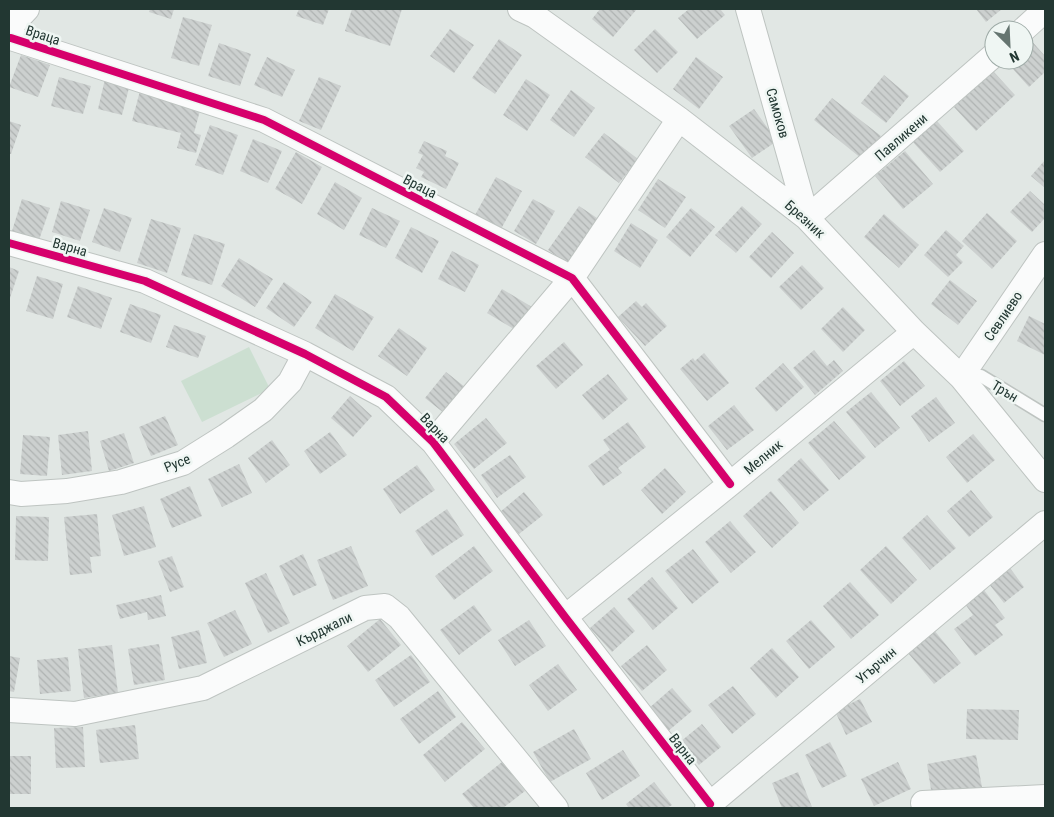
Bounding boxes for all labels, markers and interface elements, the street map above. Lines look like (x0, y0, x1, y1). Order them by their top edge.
north arrow (984, 20, 1034, 70)
street label: Враца (24, 22, 62, 48)
text: N (1007, 48, 1021, 66)
street label: Самоков (763, 86, 793, 140)
street label: Павликени (872, 110, 930, 164)
street label: Враца (401, 171, 439, 201)
street label: Брезник (782, 197, 829, 241)
street label: Варна (51, 234, 89, 260)
street label: Севлиево (981, 288, 1025, 344)
street label: Трън (989, 377, 1021, 405)
street label: Варна (417, 410, 453, 446)
street label: Мелник (741, 436, 786, 478)
street label: Русе (162, 450, 193, 475)
street label: Кърджали (294, 609, 354, 649)
street label: Угърчин (853, 644, 899, 686)
street label: Варна (666, 730, 700, 768)

